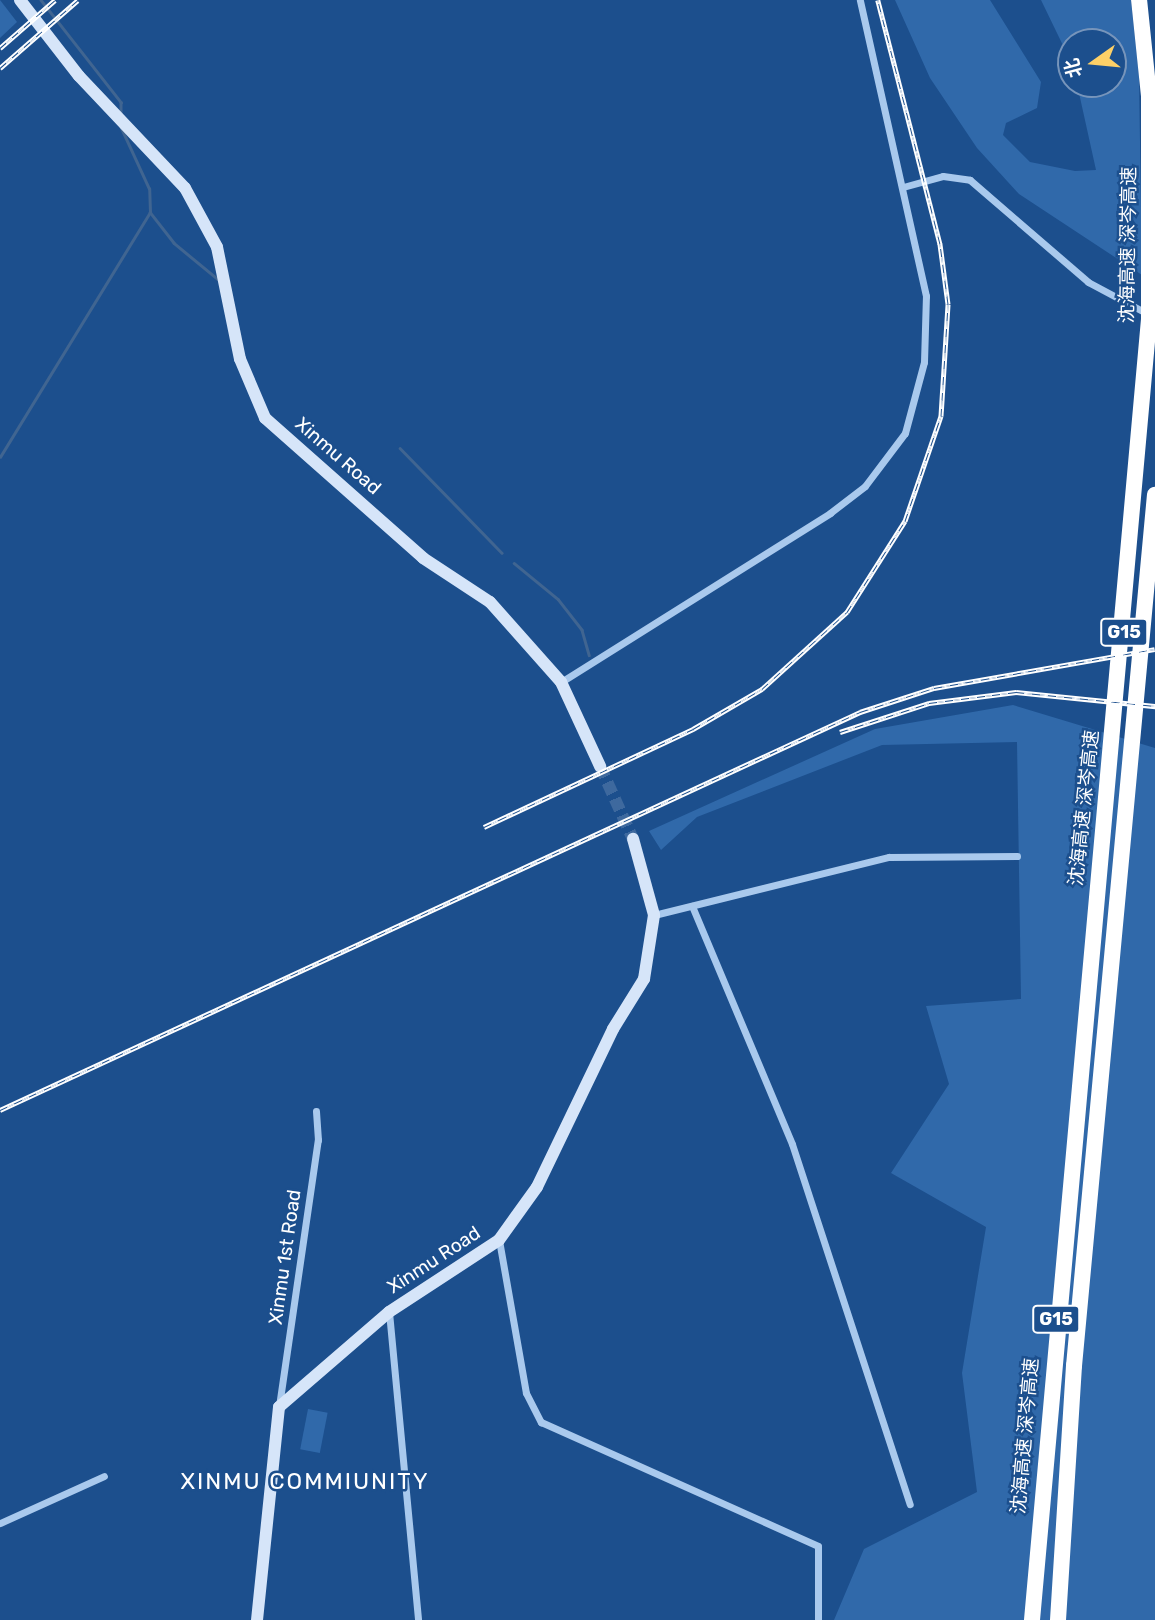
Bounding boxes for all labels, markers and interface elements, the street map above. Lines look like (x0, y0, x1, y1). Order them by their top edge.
north arrow (1057, 28, 1127, 98)
text: 北 (1060, 56, 1087, 80)
street label: 沈海高速 深岑高速 (1115, 166, 1141, 324)
street label: Xinmu Road (290, 413, 386, 499)
road number: G15 (1100, 618, 1148, 646)
street label: 沈海高速 深岑高速 (1064, 729, 1104, 887)
street label: Xinmu 1st Road (264, 1188, 306, 1326)
street label: Xinmu Road (383, 1222, 485, 1298)
road number: G15 (1032, 1304, 1080, 1334)
street label: 沈海高速 深岑高速 (1007, 1357, 1043, 1515)
district label: XINMU COMMIUNITY (182, 1467, 428, 1495)

